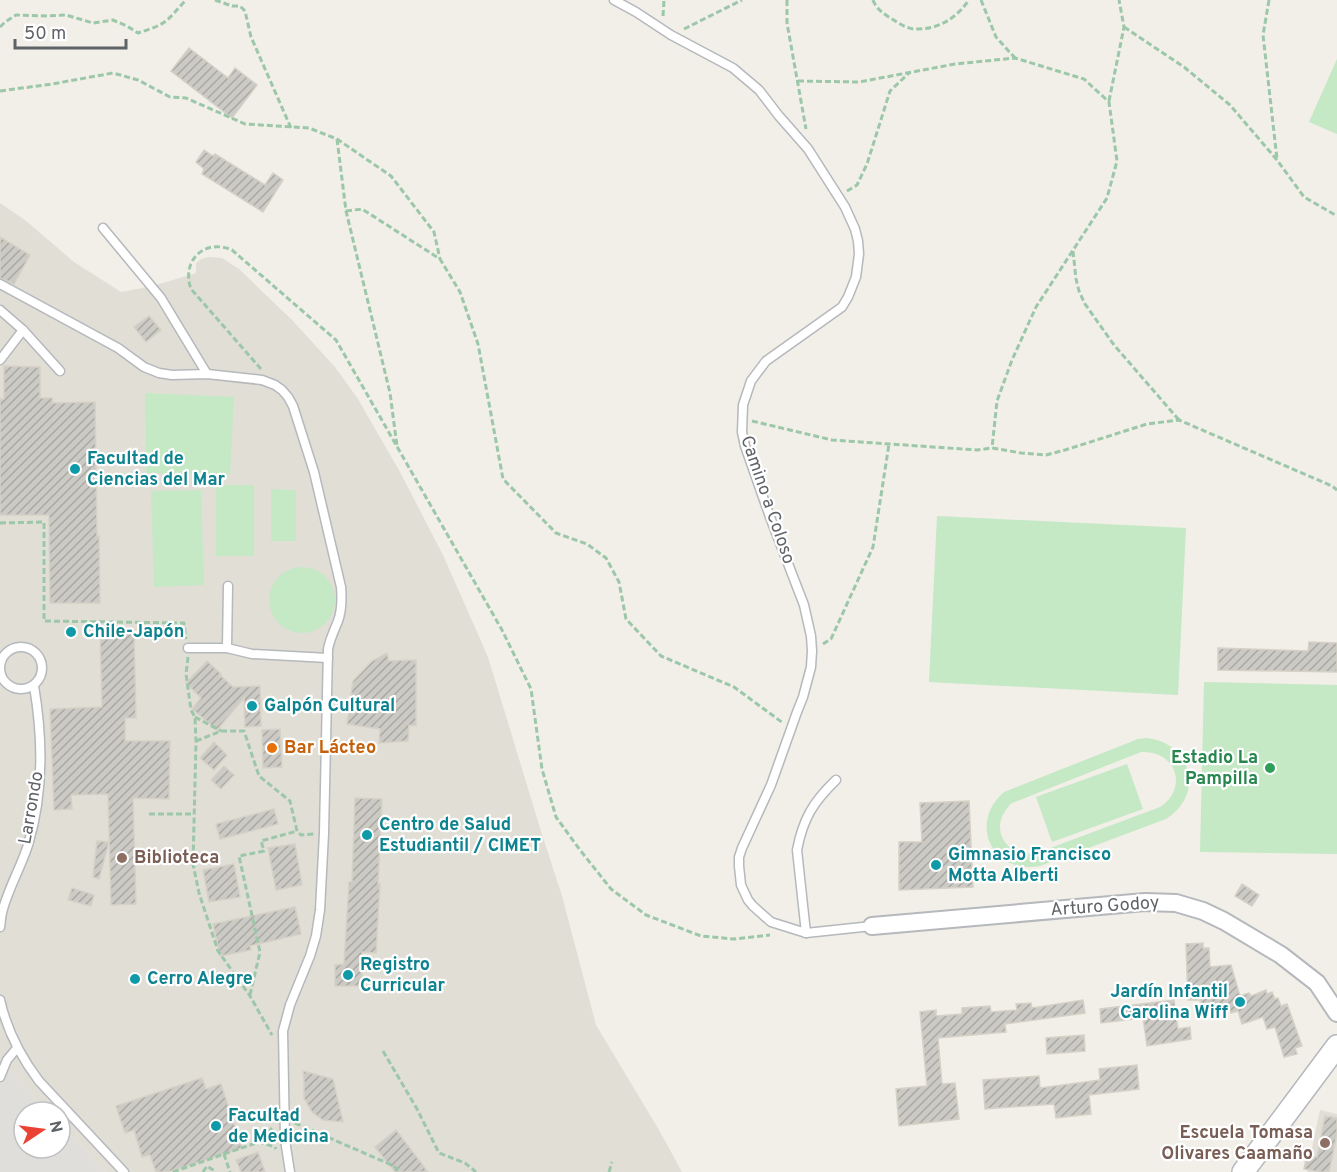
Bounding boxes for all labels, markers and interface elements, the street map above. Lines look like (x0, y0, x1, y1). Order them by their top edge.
scale bar (15, 12, 126, 50)
text: 50 m (24, 23, 66, 46)
street label: Camino a Coloso (734, 433, 800, 567)
place label: Facultad de Ciencias del Mar (87, 448, 226, 492)
marker: Facultad de Ciencias del Mar (68, 462, 82, 476)
place label: Chile-Japón (83, 621, 184, 644)
marker: Chile-Japón (64, 625, 78, 639)
place label: Galpón Cultural (264, 695, 395, 718)
marker: Galpón Cultural (245, 699, 259, 713)
place label: Bar Lácteo (284, 737, 376, 760)
marker: Bar Lácteo (265, 741, 279, 755)
place label: Estadio La Pampilla (1171, 747, 1258, 791)
marker: Estadio La Pampilla (1263, 761, 1277, 775)
street label: Larrondo (14, 770, 50, 846)
place label: Centro de Salud Estudiantil / CIMET (379, 814, 541, 858)
marker: Centro de Salud Estudiantil / CIMET (360, 828, 374, 842)
place label: Gimnasio Francisco Motta Alberti (948, 844, 1111, 888)
place label: Biblioteca (134, 847, 219, 870)
marker: Biblioteca (115, 851, 129, 865)
marker: Gimnasio Francisco Motta Alberti (929, 858, 943, 872)
street label: Arturo Godoy (1050, 892, 1160, 922)
place label: Registro Curricular (360, 954, 446, 998)
place label: Cerro Alegre (147, 968, 253, 991)
marker: Registro Curricular (341, 968, 355, 982)
marker: Cerro Alegre (128, 972, 142, 986)
place label: Jardín Infantil Carolina Wiff (1110, 981, 1228, 1025)
marker: Jardín Infantil Carolina Wiff (1233, 995, 1247, 1009)
north arrow (12, 1100, 72, 1160)
place label: Facultad de Medicina (228, 1105, 329, 1149)
text: N (44, 1119, 66, 1135)
marker: Facultad de Medicina (209, 1119, 223, 1133)
place label: Escuela Tomasa Olivares Caamaño (1161, 1122, 1313, 1166)
marker: Escuela Tomasa Olivares Caamaño (1318, 1136, 1332, 1150)

